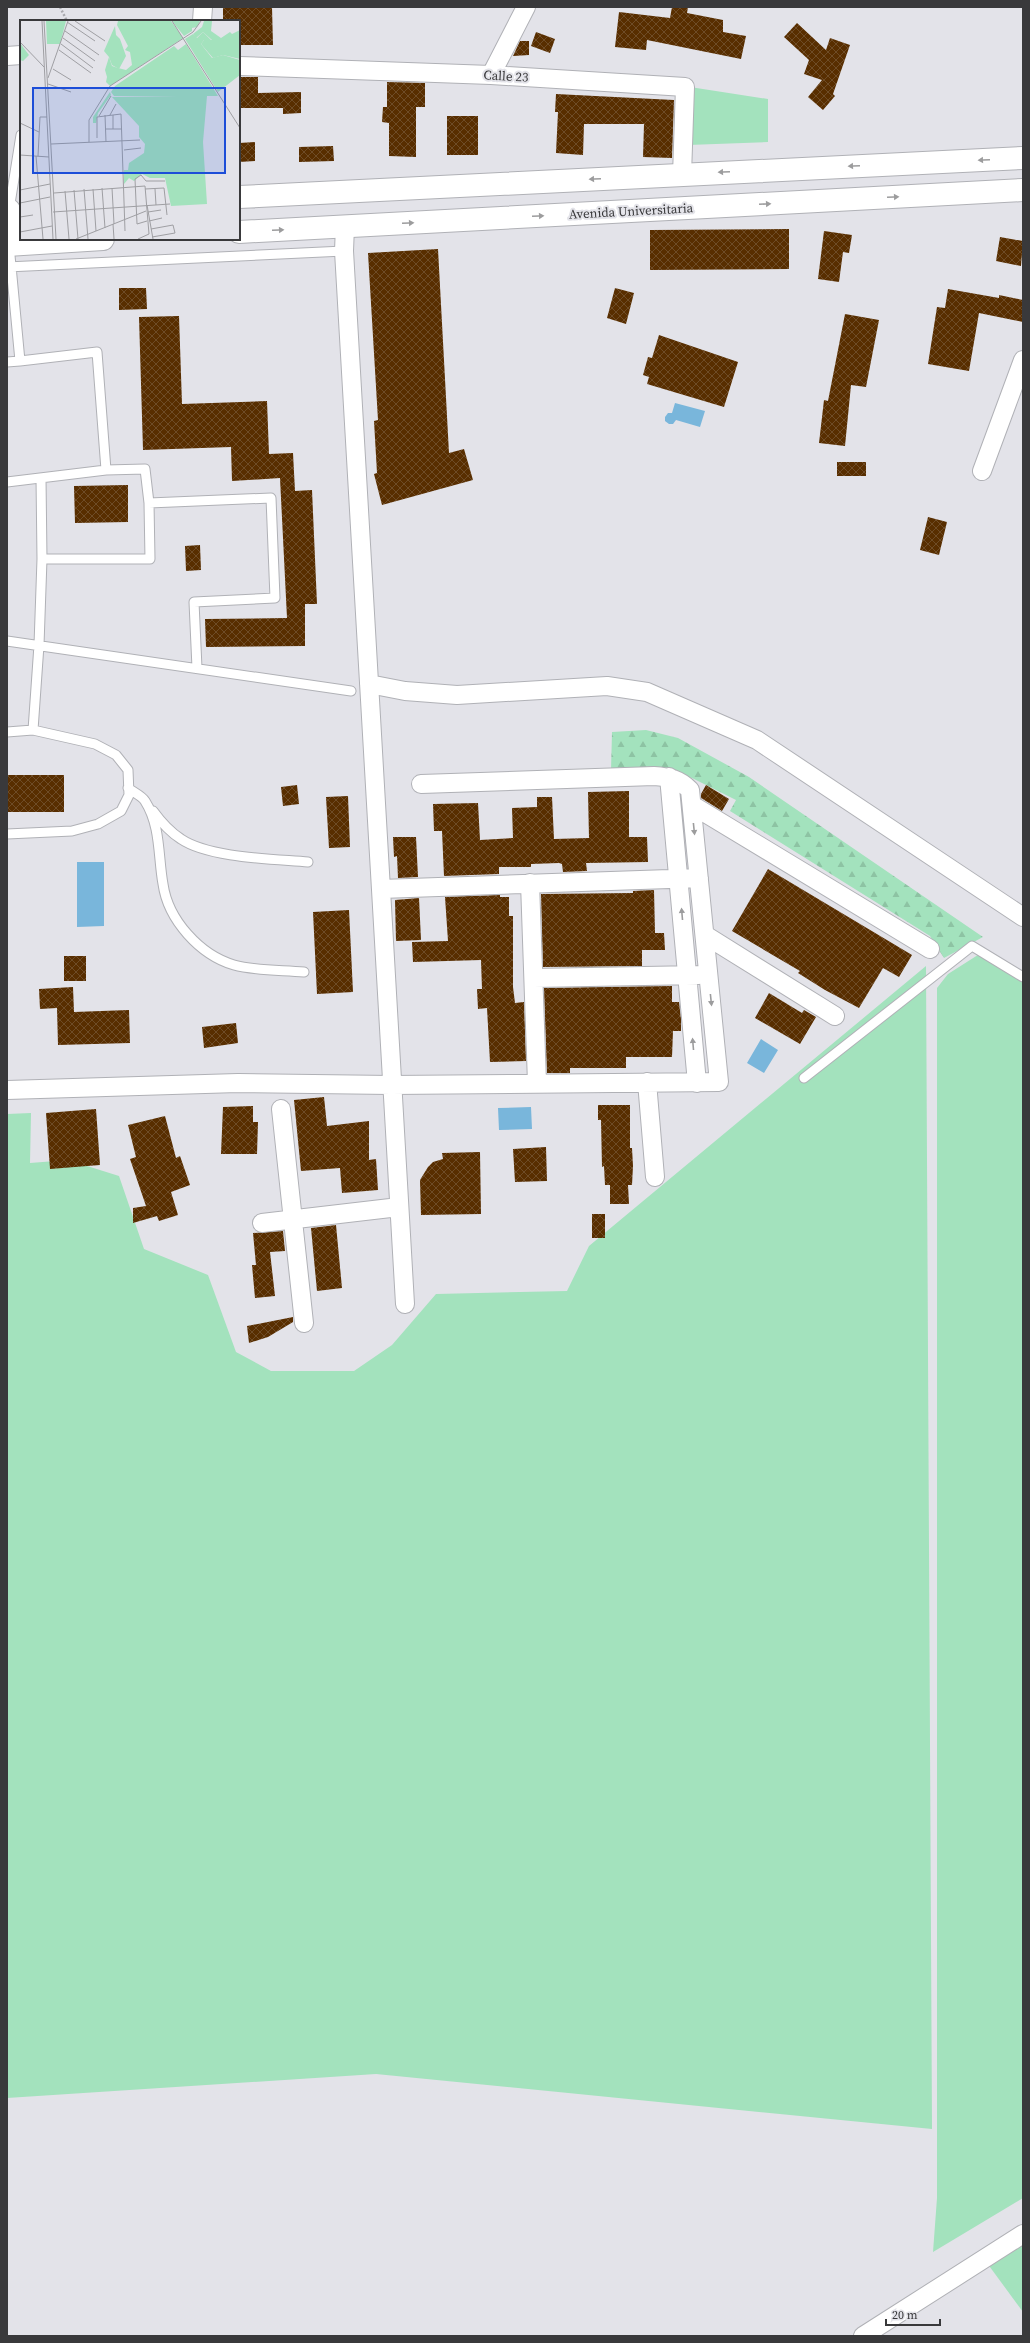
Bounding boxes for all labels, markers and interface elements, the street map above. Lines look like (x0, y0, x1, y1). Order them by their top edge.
inset map (20, 20, 240, 240)
street label: Calle 23 (483, 66, 529, 86)
one-way arrow (978, 156, 990, 163)
one-way arrow (847, 163, 860, 169)
one-way arrow (718, 169, 730, 176)
one-way arrow (588, 176, 601, 182)
one-way arrow (887, 194, 900, 200)
street label: Avenida Universitaria (568, 199, 694, 223)
one-way arrow (759, 200, 771, 207)
one-way arrow (532, 212, 544, 219)
one-way arrow (402, 219, 414, 226)
one-way arrow (272, 226, 284, 233)
one-way arrow (691, 823, 697, 835)
one-way arrow (678, 908, 685, 920)
one-way arrow (708, 994, 714, 1006)
one-way arrow (690, 1038, 697, 1050)
scale bar (886, 2301, 940, 2327)
text: 20 m (892, 2307, 918, 2323)

